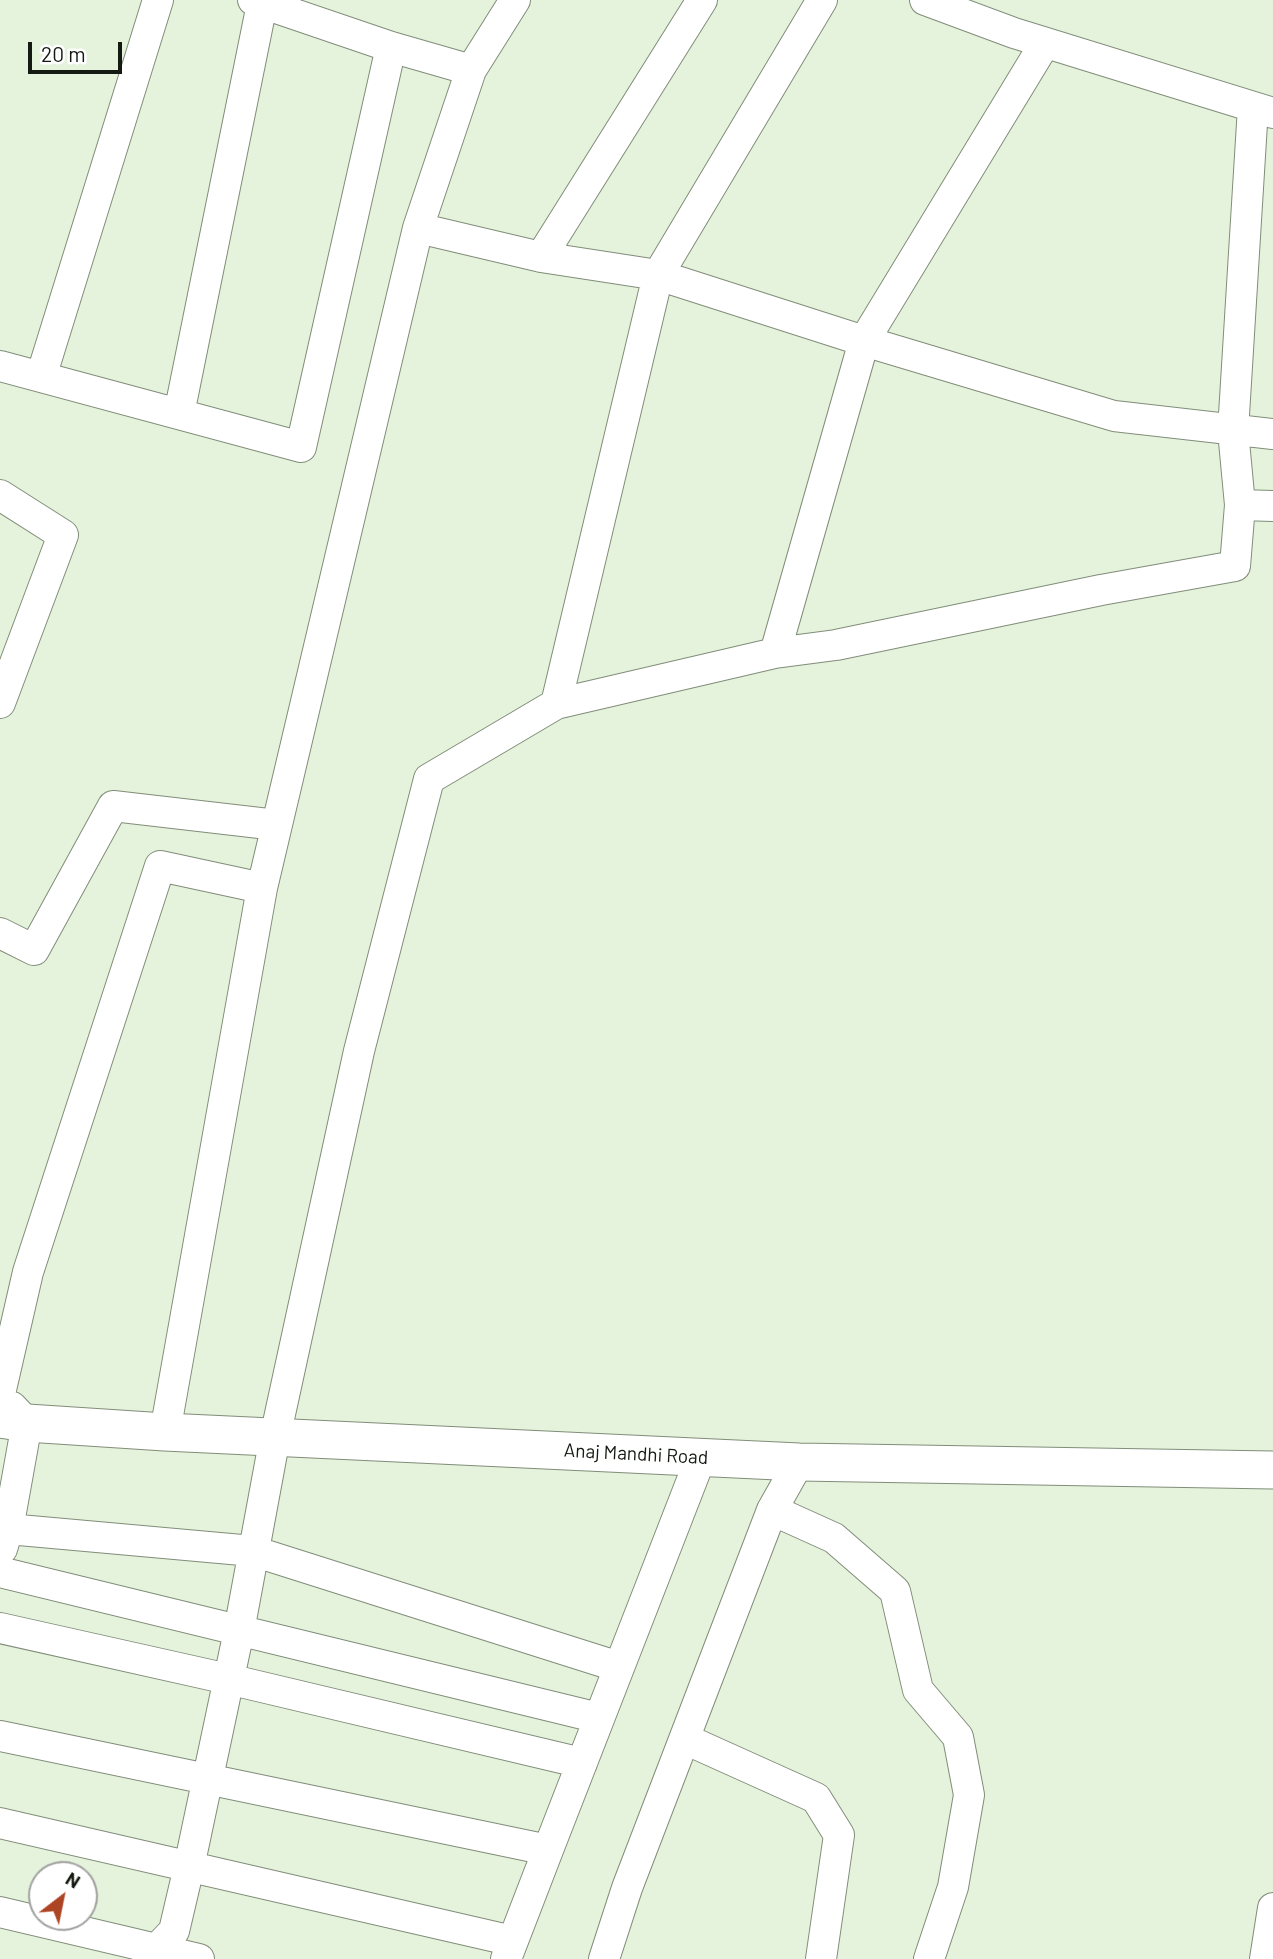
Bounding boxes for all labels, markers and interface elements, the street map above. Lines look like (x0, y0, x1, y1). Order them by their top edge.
scale bar (32, 28, 126, 72)
text: 20 m (41, 41, 86, 66)
street label: Anaj Mandhi Road (563, 1439, 709, 1469)
north arrow (28, 1861, 98, 1931)
text: N (62, 1866, 85, 1893)

